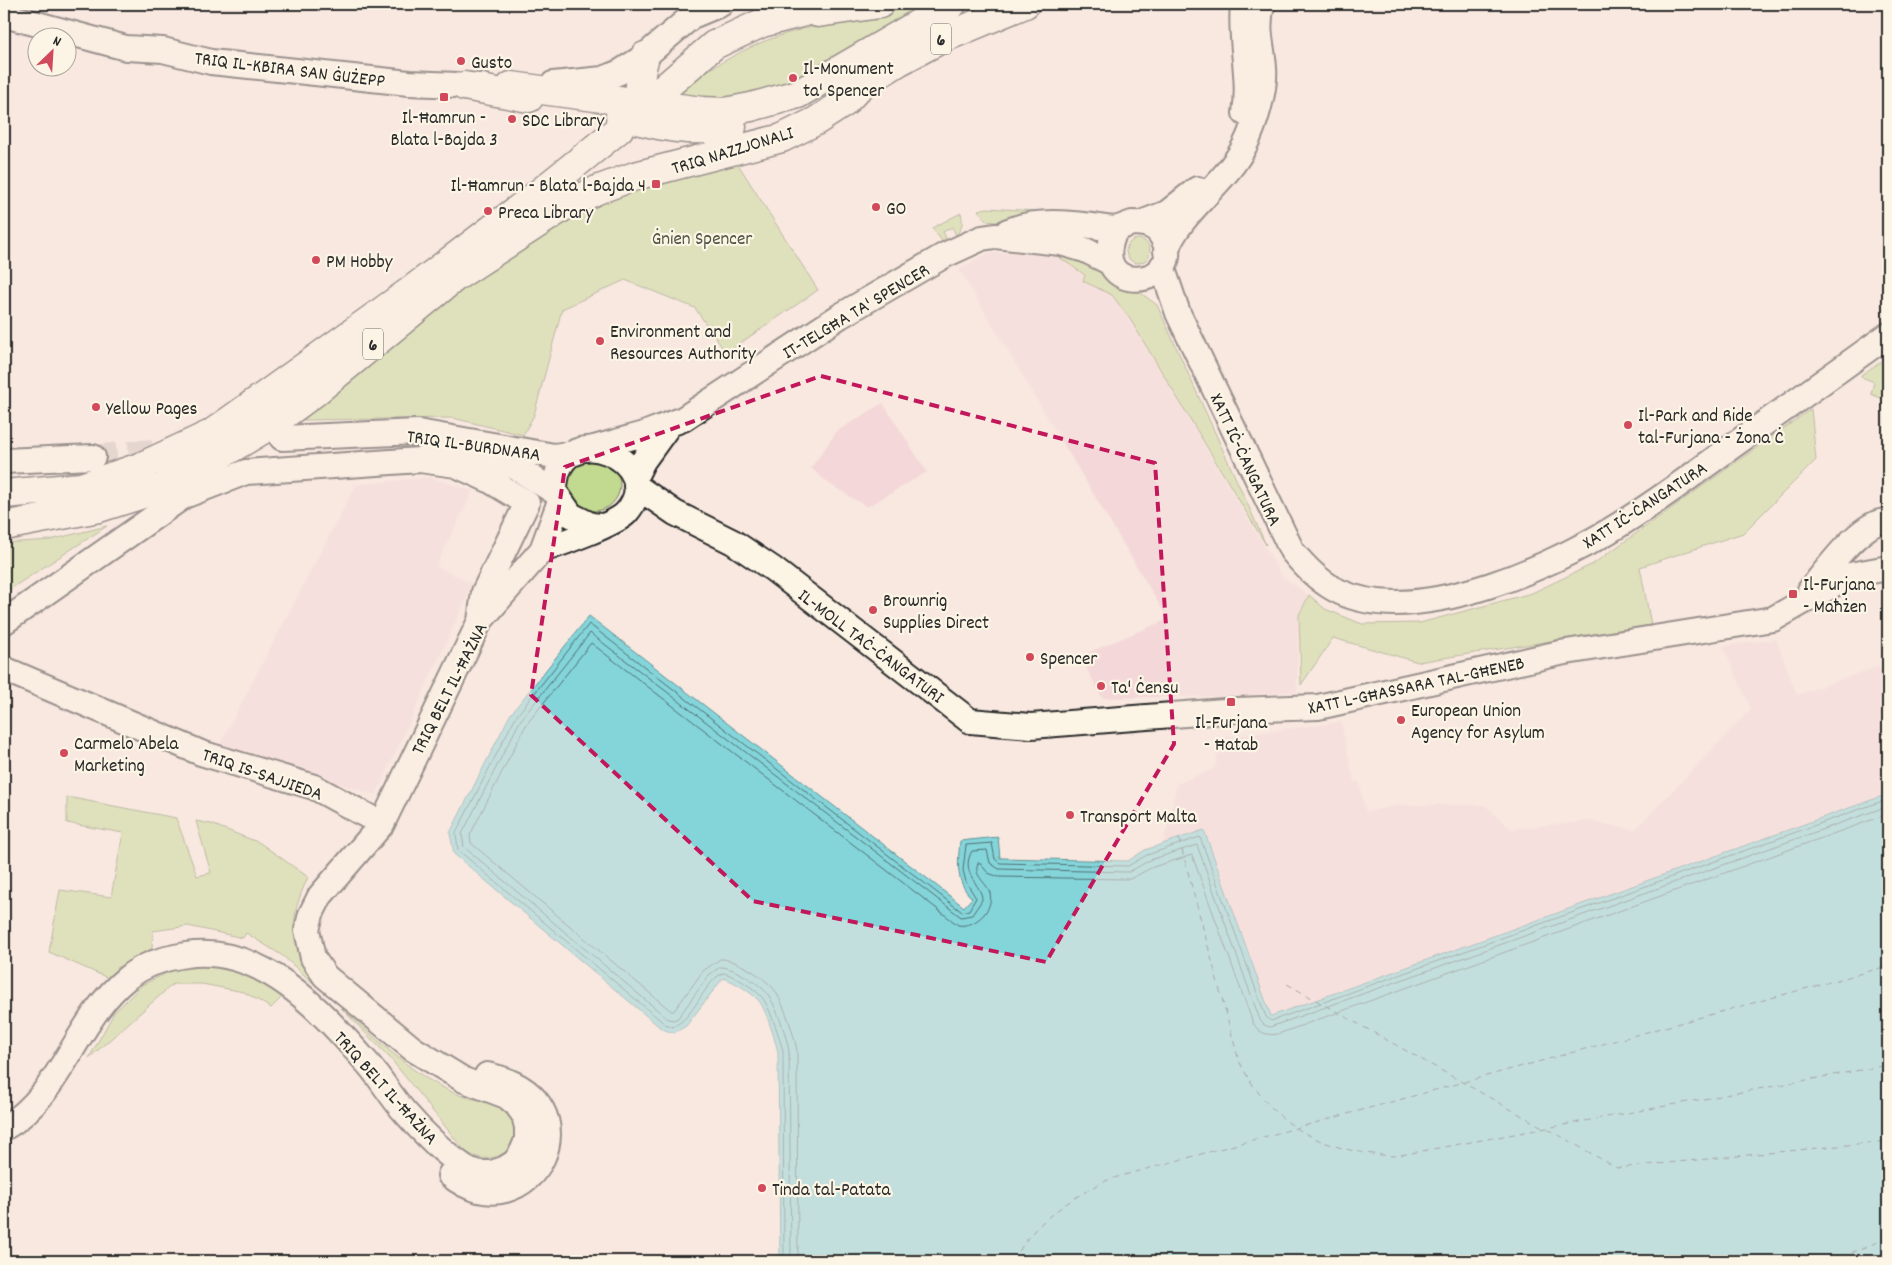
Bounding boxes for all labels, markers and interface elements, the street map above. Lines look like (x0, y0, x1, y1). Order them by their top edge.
road number: 6 (931, 23, 951, 54)
north arrow (28, 28, 78, 78)
text: N (49, 32, 64, 53)
street label: TRIQ IL-KBIRA SAN ĠUŻEPP (193, 46, 386, 97)
place label: Gusto (471, 51, 512, 78)
marker: Gusto (455, 55, 467, 67)
place label: Il-Monument ta' Spencer (803, 57, 894, 106)
marker: Il-Monument ta' Spencer (787, 72, 799, 84)
marker: Il-Ħamrun - Blata l-Bajda 3 (438, 91, 450, 103)
place label: Il-Ħamrun - Blata l-Bajda 3 (390, 106, 498, 155)
place label: SDC Library (522, 109, 604, 136)
marker: SDC Library (506, 113, 518, 125)
street label: TRIQ NAZZJONALI (669, 121, 797, 184)
place label: Il-Ħamrun - Blata l-Bajda 4 (451, 174, 646, 201)
marker: Il-Ħamrun - Blata l-Bajda 4 (650, 178, 662, 190)
place label: GO (886, 197, 907, 224)
place label: Preca Library (498, 201, 593, 228)
marker: GO (870, 201, 882, 213)
marker: Preca Library (482, 205, 494, 217)
park label: Ġnien Spencer (652, 227, 752, 254)
place label: PM Hobby (326, 250, 393, 277)
marker: PM Hobby (310, 254, 322, 266)
street label: IT-TELGĦA TA' SPENCER (778, 258, 935, 368)
place label: Environment and Resources Authority (610, 320, 756, 369)
road number: 6 (363, 328, 383, 359)
marker: Environment and Resources Authority (594, 335, 606, 347)
street label: XATT IĊ-ĊANGATURA (1201, 390, 1286, 531)
place label: Yellow Pages (106, 397, 198, 424)
marker: Yellow Pages (90, 401, 102, 413)
place label: Il-Park and Ride tal-Furjana - Żona Ċ (1638, 404, 1784, 453)
marker: Il-Park and Ride tal-Furjana - Żona Ċ (1622, 419, 1634, 431)
street label: TRIQ IL-BURDNARA (405, 425, 542, 470)
street label: XATT IĊ-ĊANGATURA (1578, 456, 1714, 557)
place label: Il-Furjana - Maħżen (1803, 573, 1876, 622)
street label: IL-MOLL TAĊ-ĊANGATURI (791, 584, 949, 712)
marker: Il-Furjana - Maħżen (1787, 588, 1799, 600)
place label: Brownrig Supplies Direct (883, 589, 989, 638)
marker: Brownrig Supplies Direct (867, 604, 879, 616)
street label: TRIQ BELT IL-ĦAŻNA (406, 619, 496, 760)
place label: Spencer (1040, 647, 1097, 674)
marker: Spencer (1024, 651, 1036, 663)
street label: XATT L-GĦASSARA TAL-GĦENEB (1306, 651, 1527, 724)
place label: Ta' Ċensu (1111, 676, 1178, 703)
marker: Ta' Ċensu (1095, 680, 1107, 692)
marker: Il-Furjana - Ħatab (1225, 696, 1237, 708)
place label: European Union Agency for Asylum (1411, 699, 1545, 748)
place label: Il-Furjana - Ħatab (1195, 711, 1268, 760)
marker: European Union Agency for Asylum (1395, 714, 1407, 726)
place label: Carmelo Abela Marketing (74, 732, 180, 781)
street label: TRIQ IS-SAJJIEDA (198, 743, 326, 810)
marker: Carmelo Abela Marketing (58, 747, 70, 759)
place label: Transport Malta (1080, 805, 1198, 832)
marker: Transport Malta (1064, 809, 1076, 821)
street label: TRIQ BELT IL-ĦAŻNA (326, 1026, 443, 1152)
place label: Tinda tal-Patata (772, 1178, 891, 1205)
marker: Tinda tal-Patata (756, 1182, 768, 1194)

